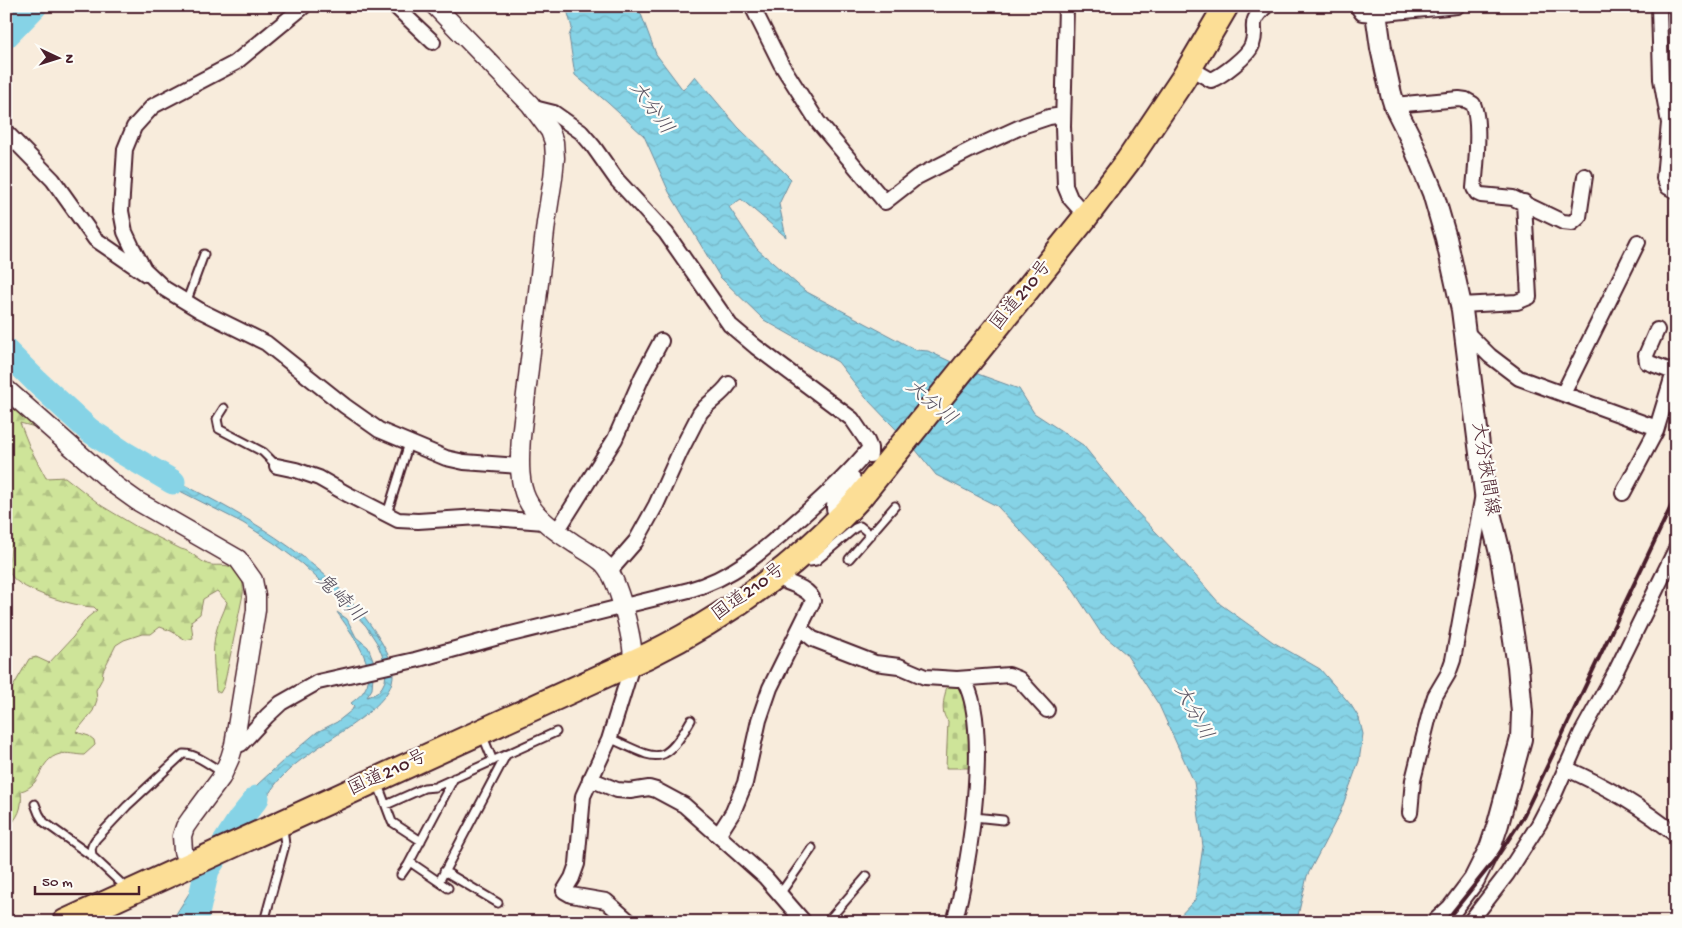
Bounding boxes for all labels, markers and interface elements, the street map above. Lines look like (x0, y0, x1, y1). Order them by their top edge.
north arrow (32, 32, 82, 82)
text: N (60, 54, 77, 64)
water label: 大分川 (623, 77, 678, 140)
street label: 国道210号 (986, 255, 1058, 336)
water label: 大分川 (900, 375, 961, 432)
street label: 大分挾間線 (1465, 420, 1504, 518)
street label: 国道210号 (707, 558, 790, 627)
water label: 鬼崎川 (310, 568, 370, 628)
water label: 大分川 (1167, 681, 1217, 745)
street label: 国道210号 (344, 745, 431, 802)
scale bar (35, 863, 139, 895)
text: 50 m (42, 874, 73, 892)

